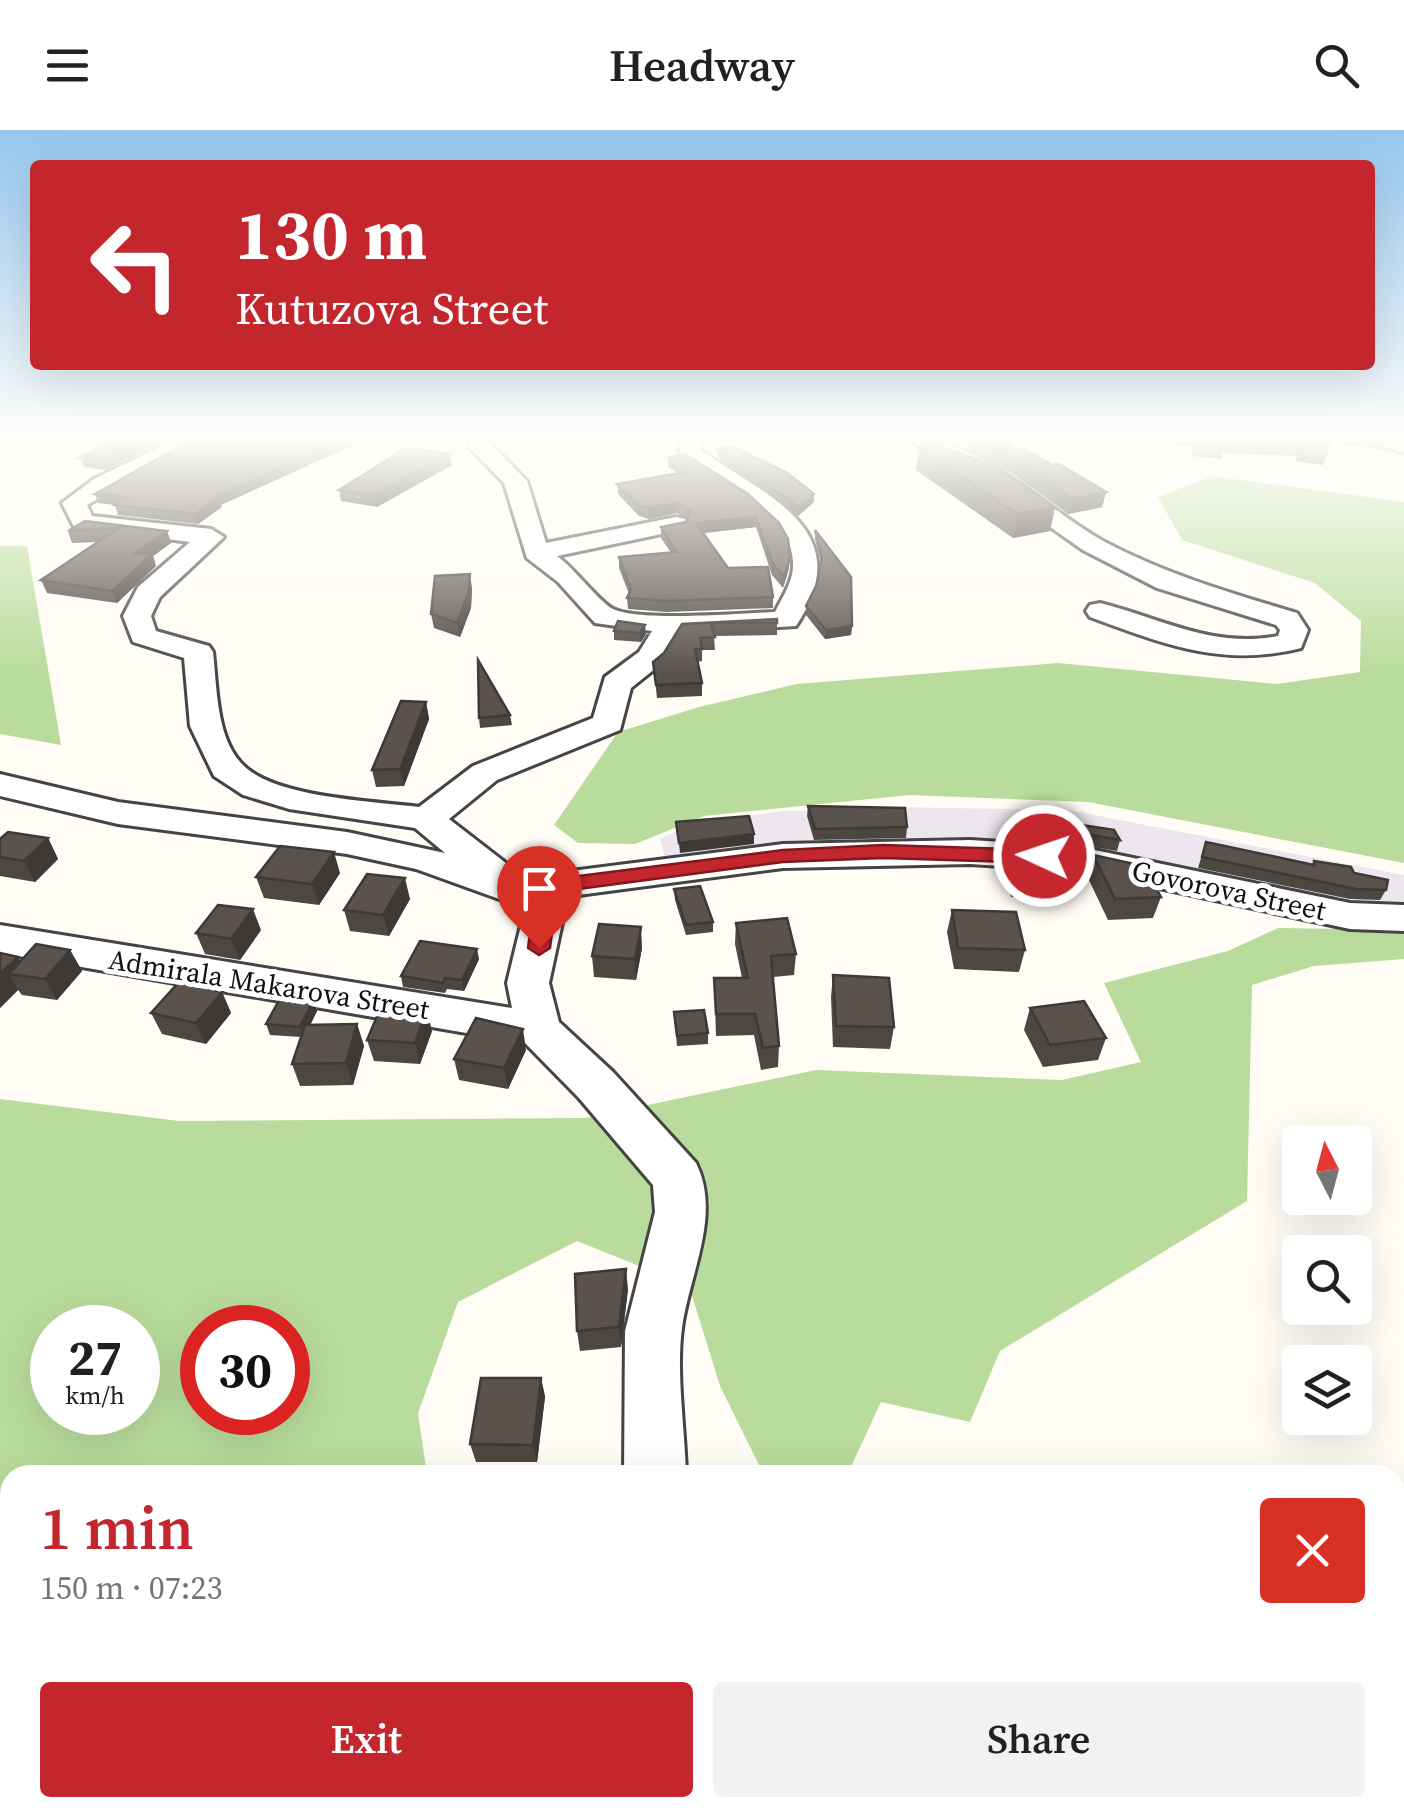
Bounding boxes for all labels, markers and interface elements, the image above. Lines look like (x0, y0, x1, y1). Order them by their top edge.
text: Headway (609, 34, 795, 96)
icon: menu (40, 38, 95, 93)
icon: search (1309, 38, 1364, 93)
text: 130 m (235, 186, 427, 282)
icon: left (70, 200, 200, 330)
text: Kutuzova Street (235, 277, 548, 339)
position arrow (992, 804, 1096, 908)
pin (497, 846, 582, 949)
street label: Govorova Street (1129, 851, 1330, 929)
icon: arrive (512, 861, 567, 916)
street label: Admirala Makarova Street (106, 940, 433, 1028)
north arrow (1282, 1125, 1372, 1215)
map controls (1282, 1125, 1372, 1435)
button: search (1282, 1235, 1372, 1325)
speed limit sign: 30 (180, 1305, 310, 1435)
text: 27 (68, 1323, 122, 1392)
button: layers (1282, 1345, 1372, 1435)
text: km/h (65, 1378, 125, 1412)
text: 1 min (40, 1487, 194, 1569)
button: close (1260, 1498, 1365, 1603)
text: 150 m · 07:23 (40, 1566, 222, 1610)
button: Exit (40, 1682, 693, 1797)
button: Share (713, 1682, 1365, 1797)

